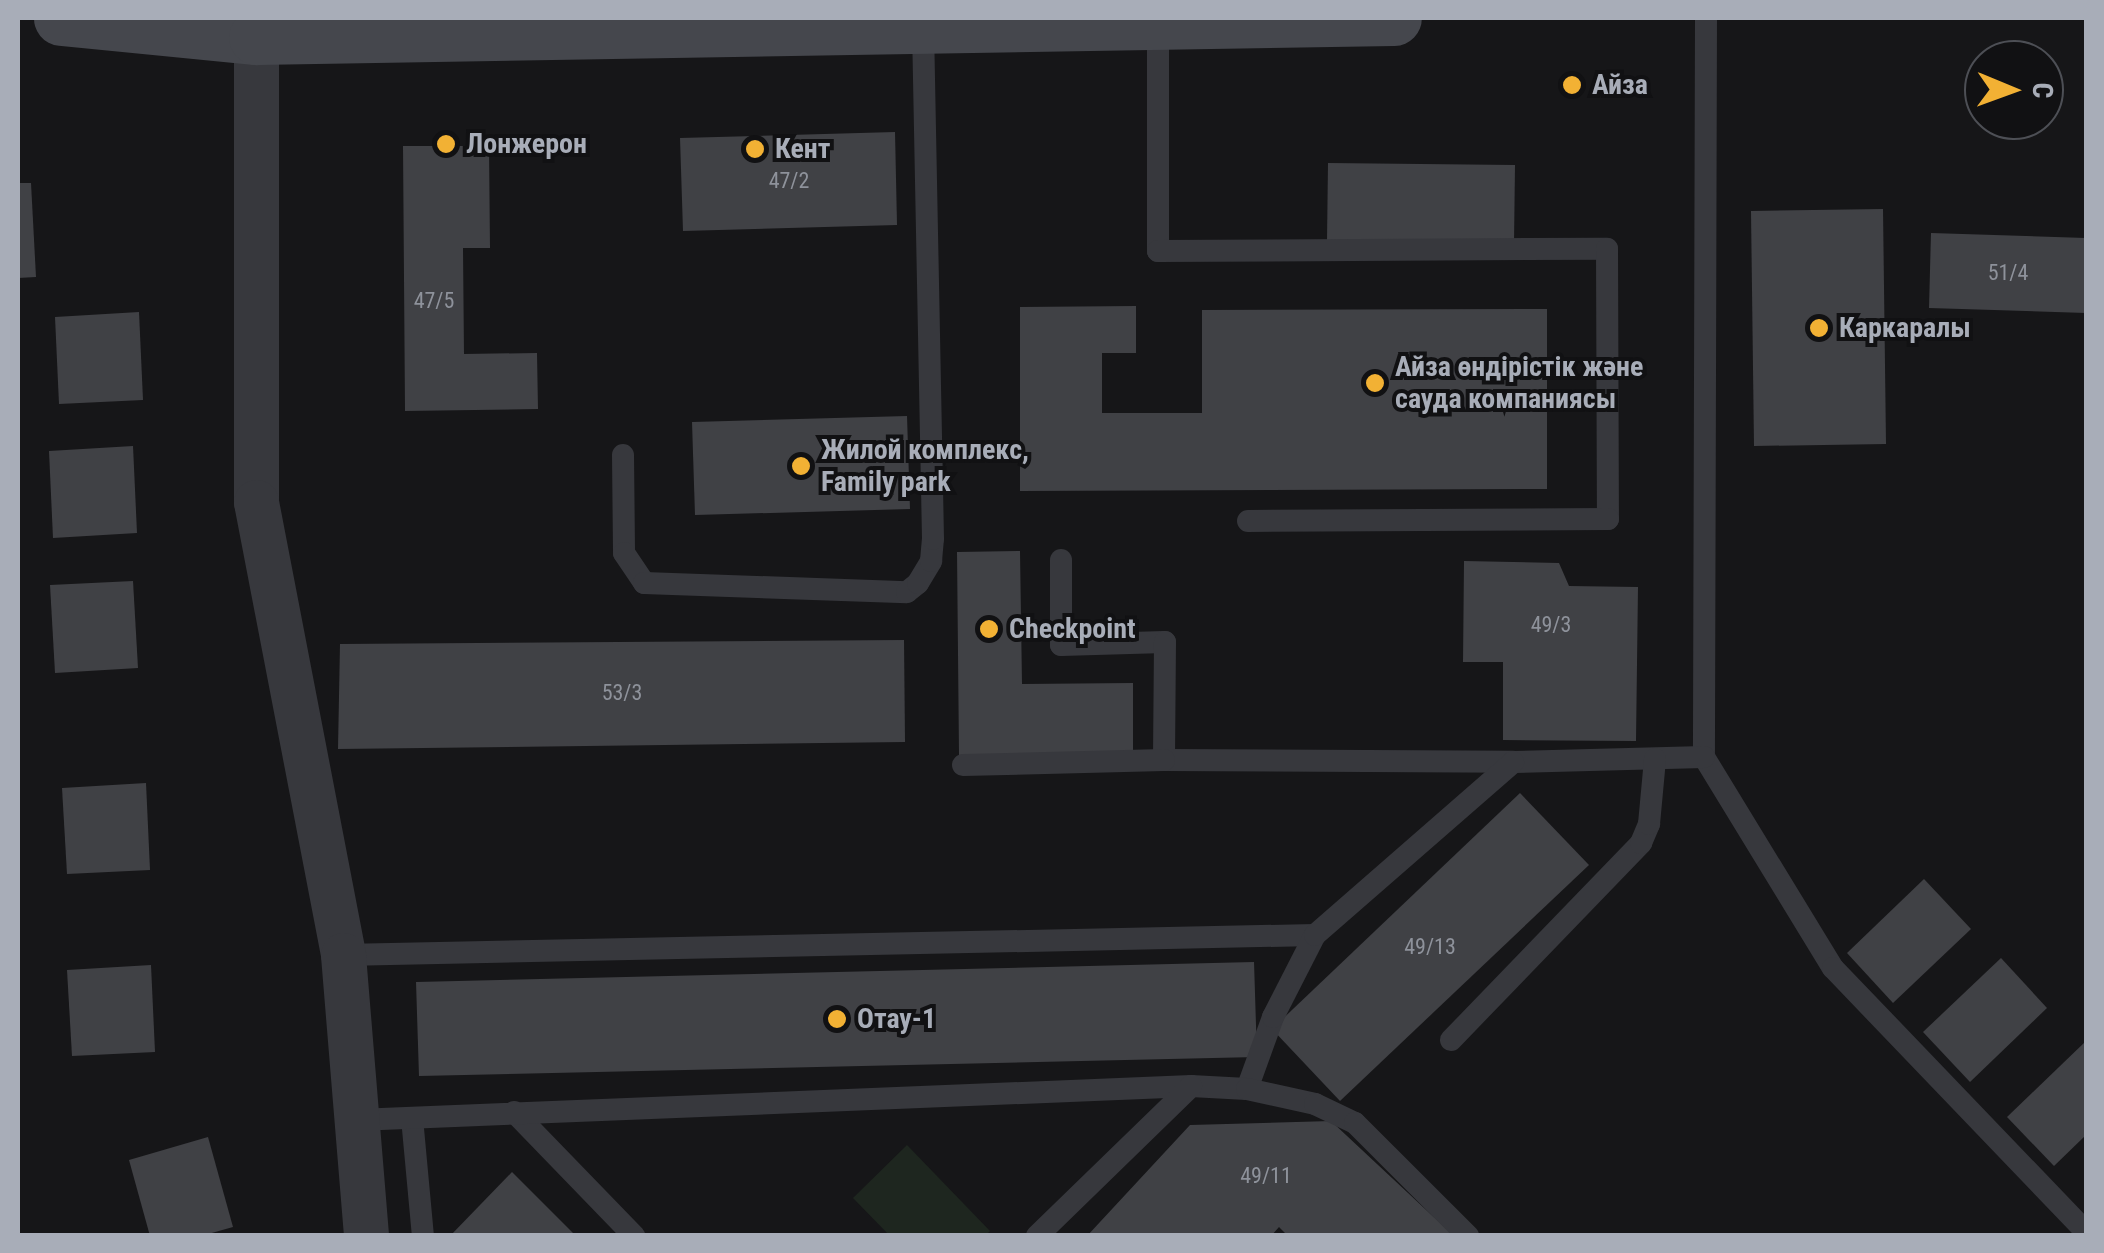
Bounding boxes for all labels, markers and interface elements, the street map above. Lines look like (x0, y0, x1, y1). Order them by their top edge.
north arrow (1964, 40, 2064, 140)
place label: Айза (1592, 68, 1648, 102)
marker: Айза (1561, 74, 1583, 96)
text: С (2026, 82, 2059, 99)
place label: Лонжерон (466, 127, 587, 161)
place label: Кент (775, 132, 831, 166)
marker: Лонжерон (435, 133, 457, 155)
marker: Кент (744, 138, 766, 160)
house number: 47/2 (769, 168, 809, 194)
house number: 51/4 (1988, 260, 2028, 286)
house number: 47/5 (414, 288, 454, 314)
place label: Каркаралы (1839, 311, 1971, 345)
marker: Каркаралы (1808, 317, 1830, 339)
place label: Айза өндірістік және сауда компаниясы (1395, 350, 1643, 416)
marker: Айза өндірістік және сауда компаниясы (1364, 372, 1386, 394)
place label: Жилой комплекс, Family park (821, 433, 1029, 499)
marker: Жилой комплекс, Family park (790, 455, 812, 477)
place label: Checkpoint (1009, 612, 1136, 646)
house number: 49/3 (1531, 612, 1571, 638)
marker: Checkpoint (978, 618, 1000, 640)
house number: 53/3 (602, 680, 642, 706)
house number: 49/13 (1404, 934, 1456, 960)
place label: Отау-1 (857, 1002, 936, 1036)
marker: Отау-1 (826, 1008, 848, 1030)
house number: 49/11 (1240, 1163, 1292, 1189)

